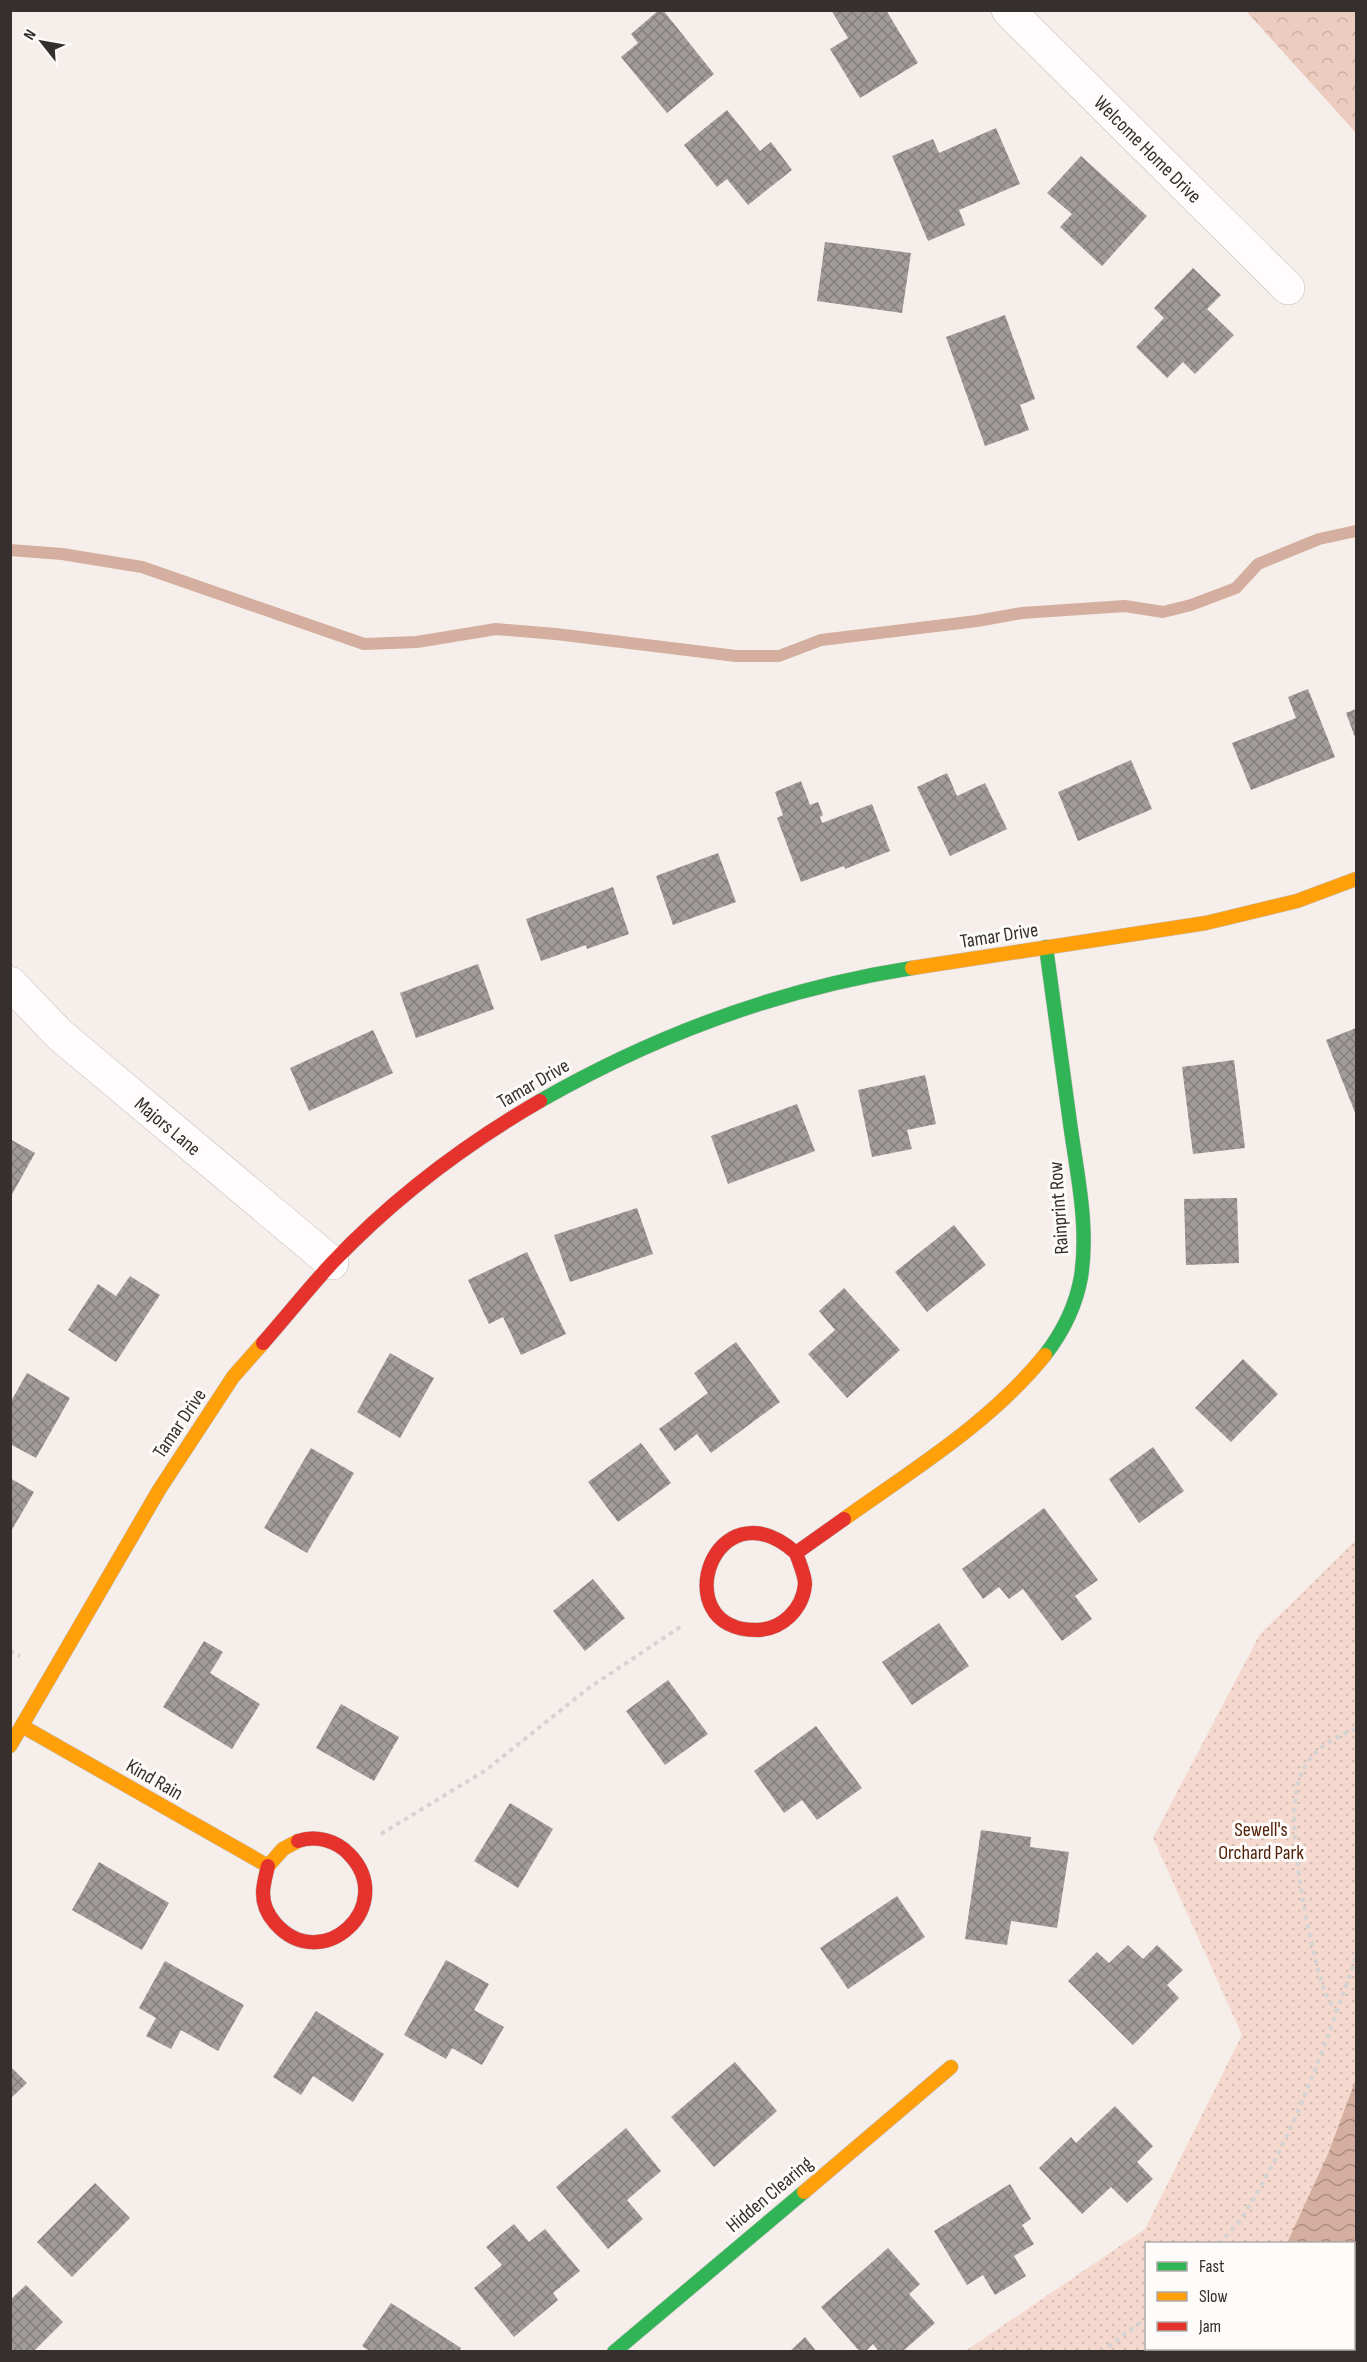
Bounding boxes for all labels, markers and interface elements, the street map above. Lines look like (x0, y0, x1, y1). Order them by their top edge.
north arrow (12, 12, 72, 72)
text: N (20, 26, 41, 44)
street label: Welcome Home Drive (1089, 91, 1206, 208)
street label: Tamar Drive (958, 918, 1040, 954)
street label: Tamar Drive (493, 1054, 574, 1114)
street label: Majors Lane (129, 1092, 205, 1161)
street label: Rainprint Row (1044, 1161, 1074, 1255)
street label: Tamar Drive (148, 1384, 212, 1463)
street label: Kind Rain (122, 1754, 187, 1806)
park label: Sewell's Orchard Park (1218, 1818, 1304, 1865)
street label: Hidden Clearing (722, 2152, 818, 2238)
legend (1145, 2242, 1355, 2350)
text: Fast (1199, 2256, 1225, 2277)
text: Slow (1199, 2286, 1228, 2307)
text: Jam (1198, 2316, 1221, 2337)

